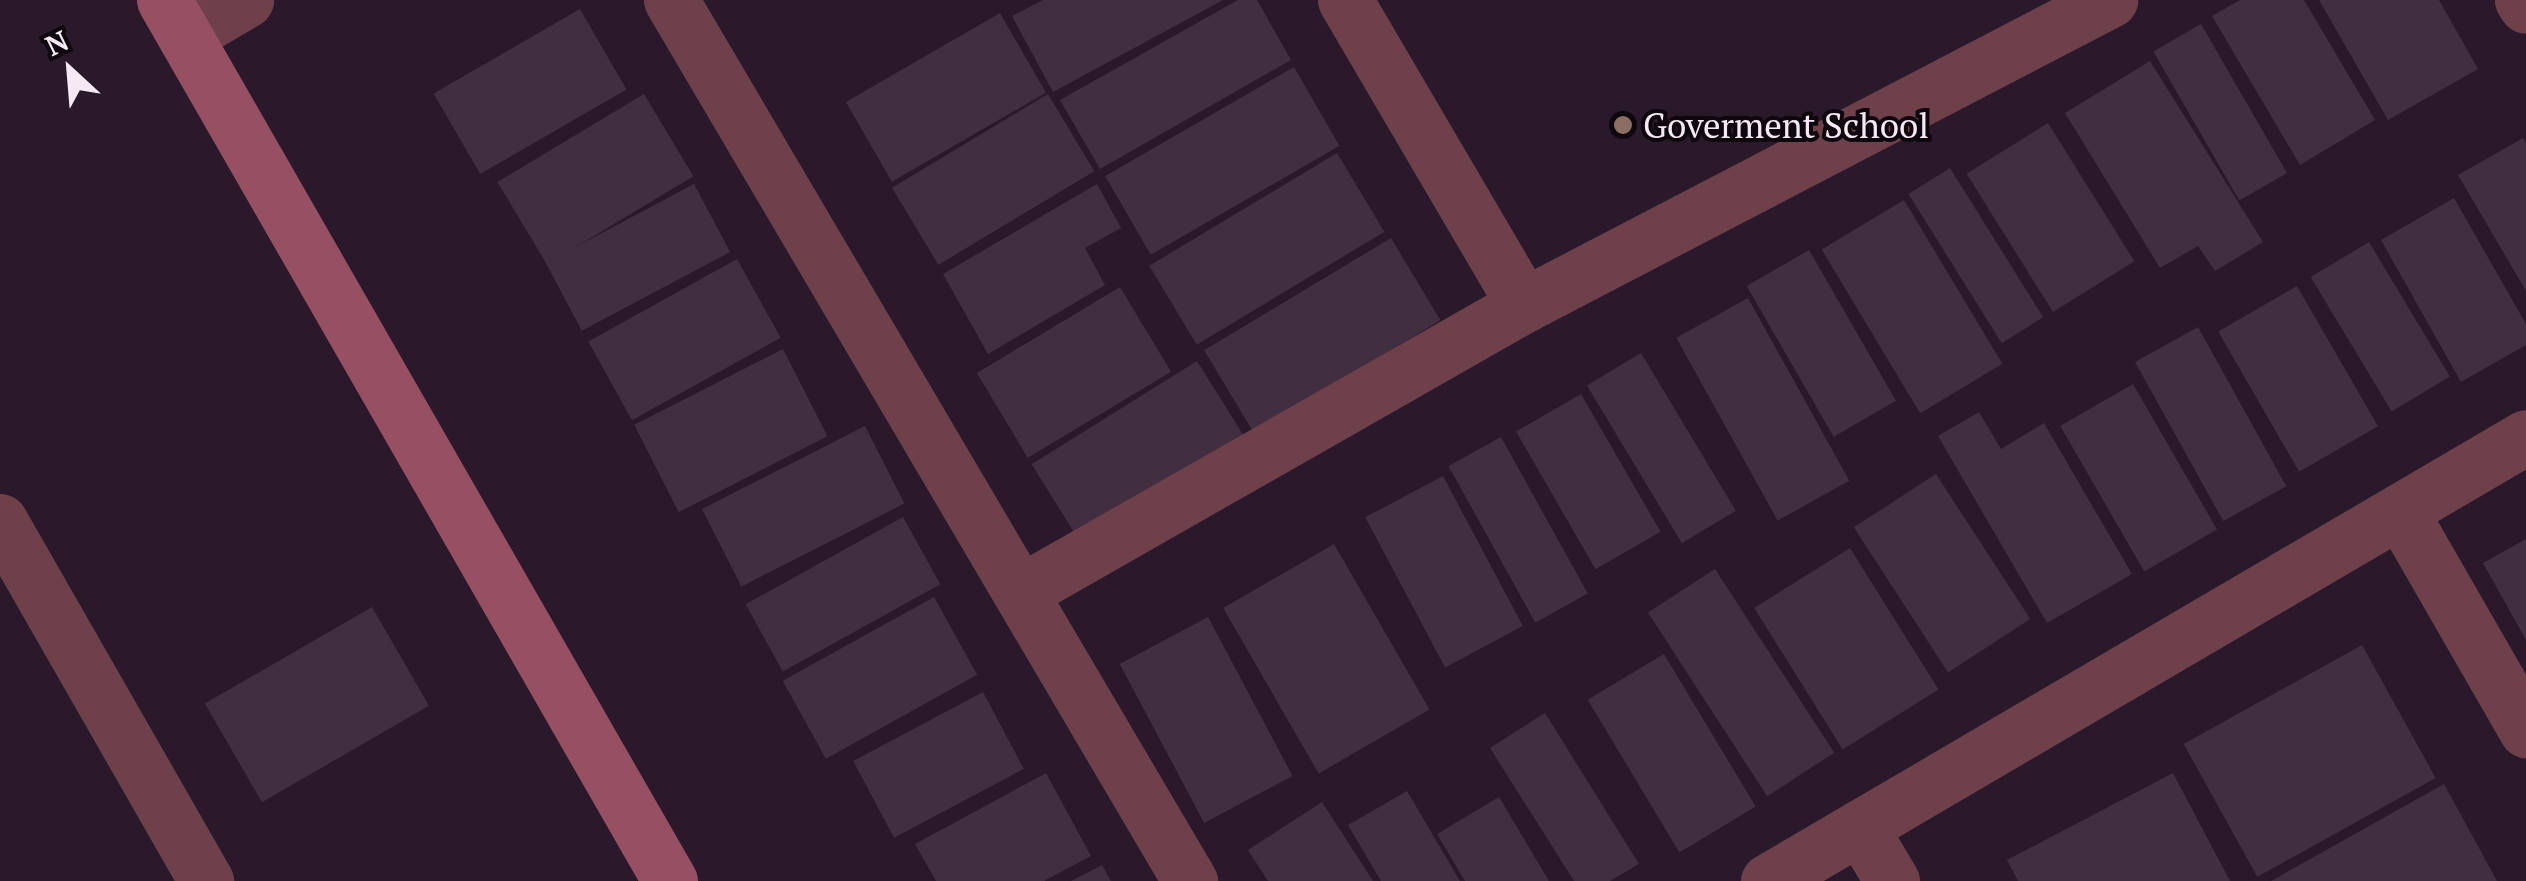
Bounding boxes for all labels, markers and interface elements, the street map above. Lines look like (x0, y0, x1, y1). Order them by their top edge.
north arrow (20, 20, 120, 120)
text: N (39, 21, 74, 64)
place label: Goverment School (1643, 104, 1929, 146)
marker: Goverment School (1612, 114, 1634, 136)

